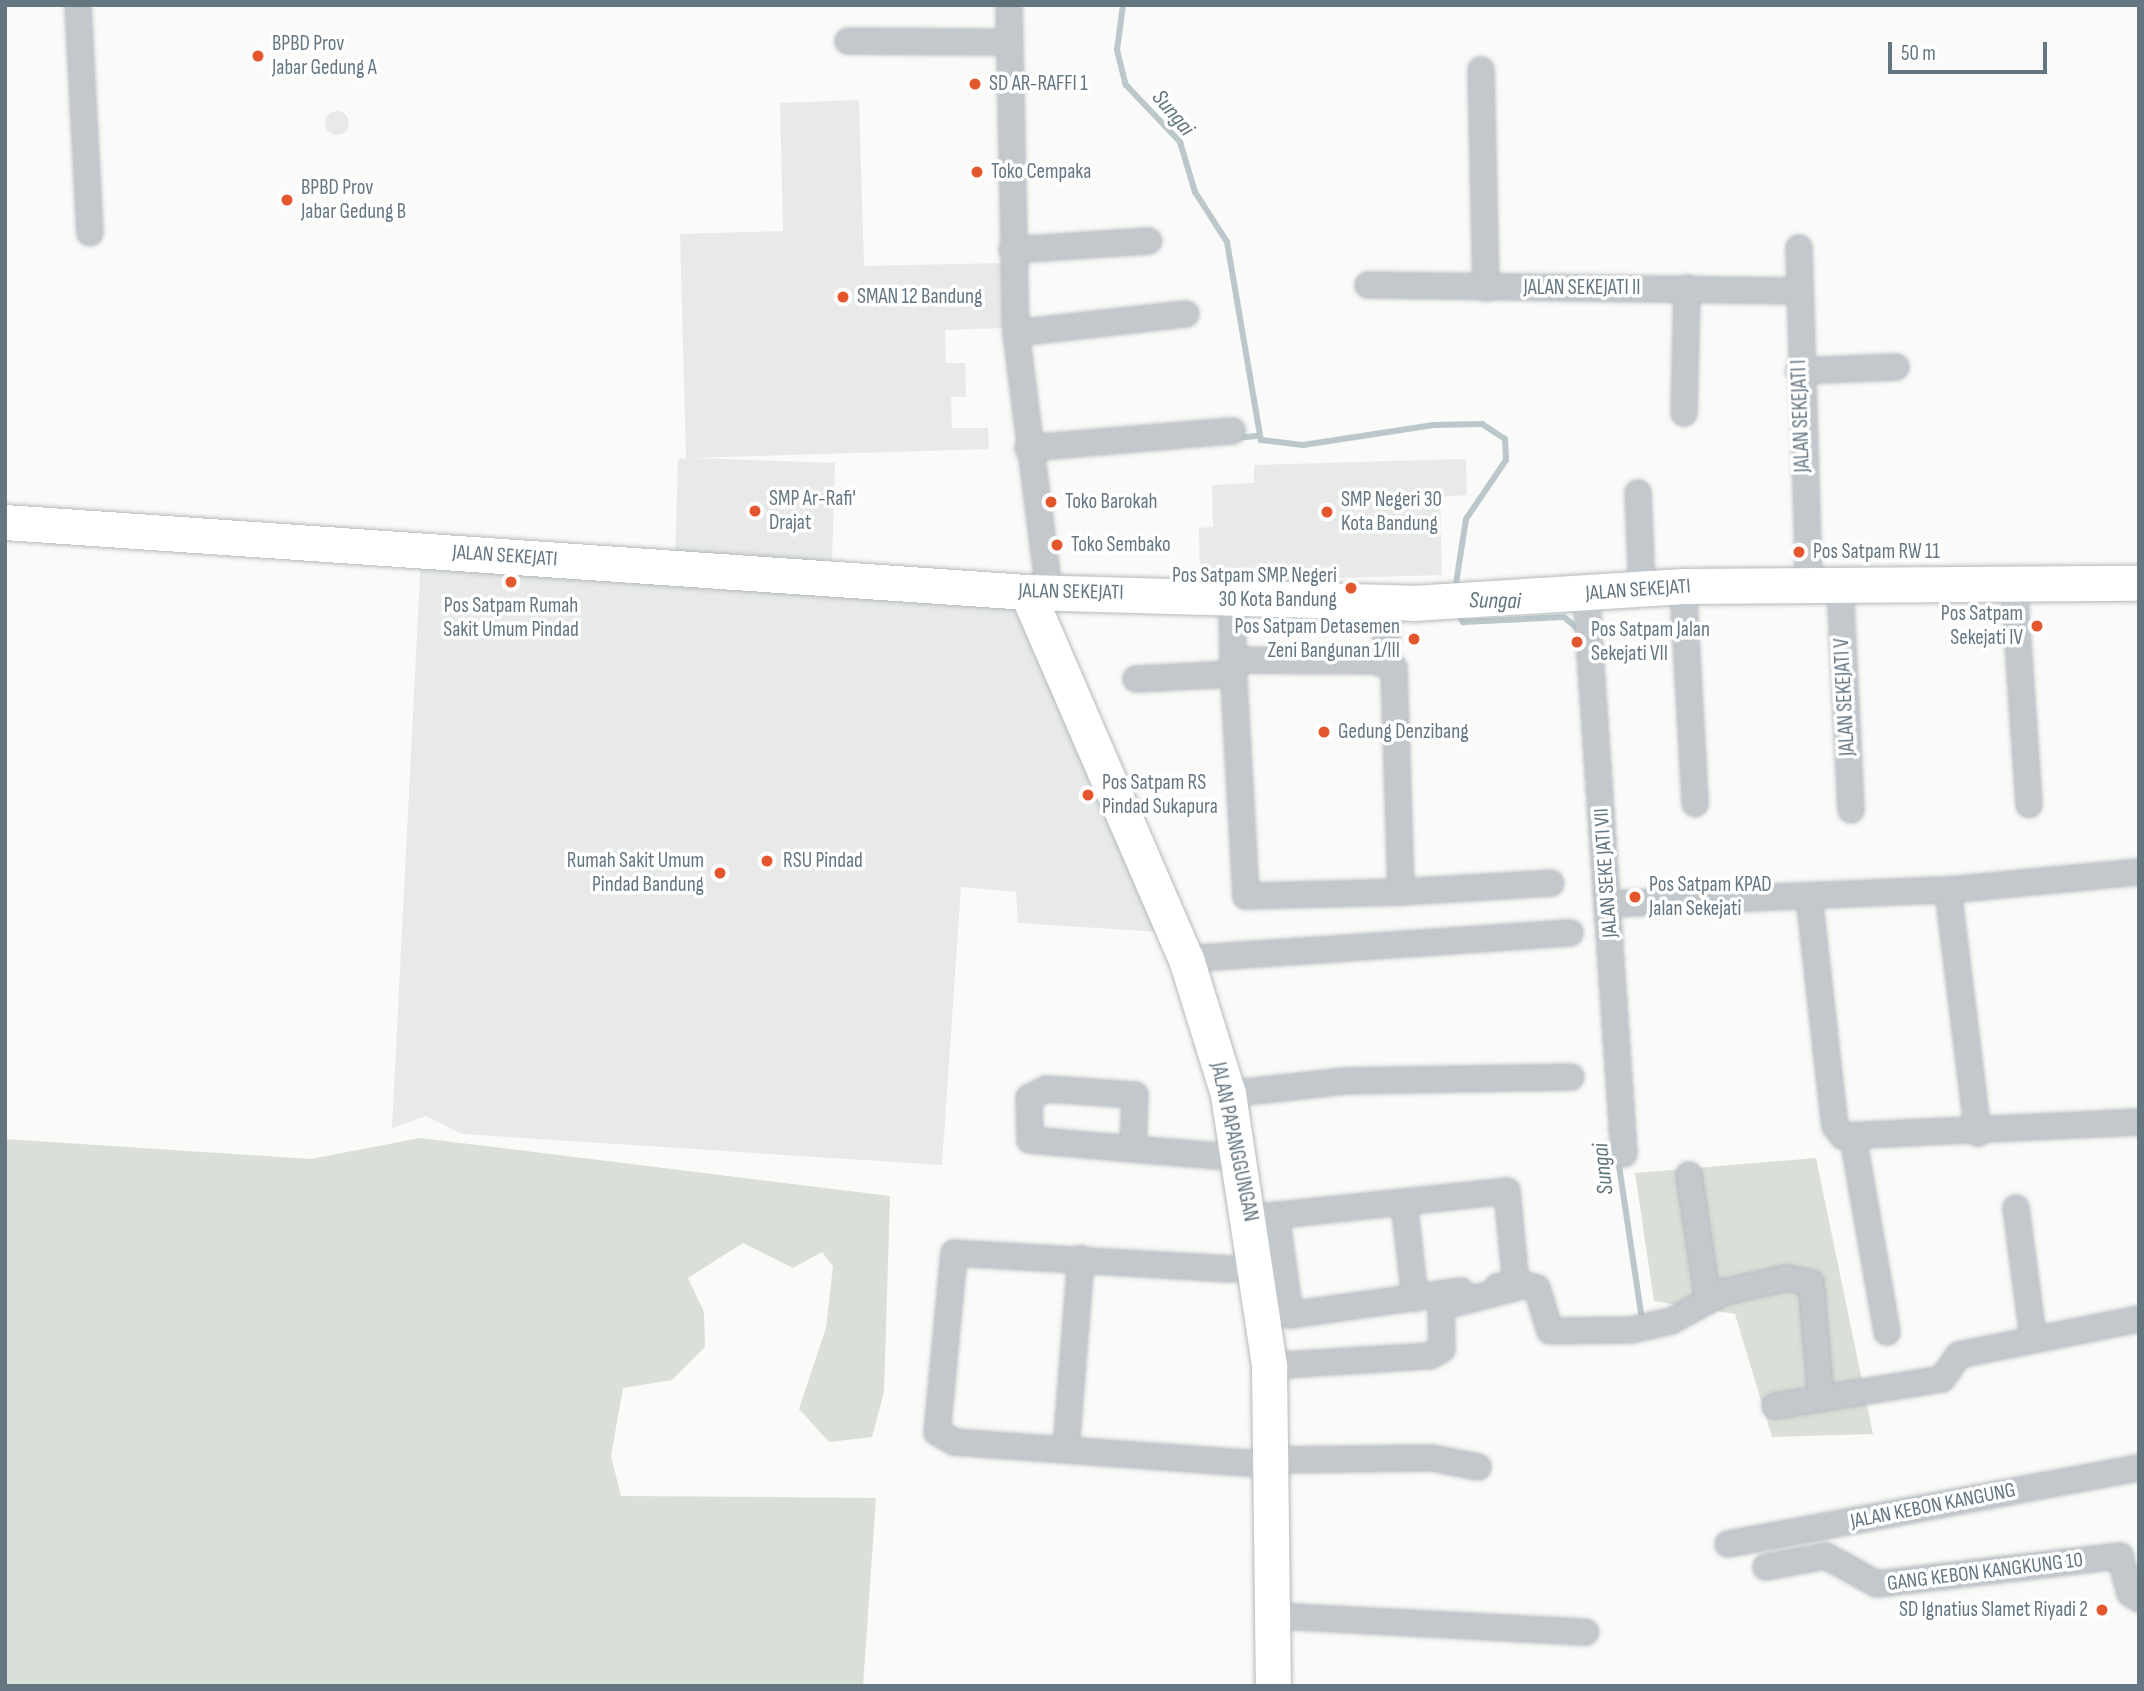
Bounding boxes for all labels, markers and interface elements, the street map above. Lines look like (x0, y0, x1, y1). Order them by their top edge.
scale bar (1892, 28, 2051, 72)
place label: BPBD Prov Jabar Gedung A (272, 31, 377, 81)
text: 50 m (1901, 41, 1936, 66)
marker: BPBD Prov Jabar Gedung A (250, 48, 266, 64)
place label: SD AR-RAFFI 1 (989, 71, 1087, 97)
marker: SD AR-RAFFI 1 (967, 76, 983, 92)
water label: Sungai (1146, 84, 1200, 142)
place label: Toko Cempaka (991, 159, 1091, 185)
marker: Toko Cempaka (969, 164, 985, 180)
place label: BPBD Prov Jabar Gedung B (301, 175, 406, 225)
marker: BPBD Prov Jabar Gedung B (279, 192, 295, 208)
street label: JALAN SEKEJATI II (1523, 275, 1641, 301)
place label: SMAN 12 Bandung (857, 284, 982, 310)
marker: SMAN 12 Bandung (835, 289, 851, 305)
street label: JALAN SEKEJATI I (1786, 359, 1816, 473)
place label: SMP Ar-Rafi' Drajat (769, 486, 856, 536)
place label: SMP Negeri 30 Kota Bandung (1341, 487, 1442, 537)
place label: Toko Barokah (1065, 489, 1158, 515)
marker: Toko Barokah (1043, 494, 1059, 510)
marker: SMP Ar-Rafi' Drajat (747, 503, 763, 519)
marker: SMP Negeri 30 Kota Bandung (1319, 504, 1335, 520)
place label: Toko Sembako (1071, 532, 1171, 558)
marker: Toko Sembako (1049, 537, 1065, 553)
place label: Pos Satpam RW 11 (1813, 539, 1940, 565)
street label: JALAN SEKEJATI (452, 540, 558, 572)
marker: Pos Satpam RW 11 (1791, 544, 1807, 560)
place label: Pos Satpam SMP Negeri 30 Kota Bandung (1172, 563, 1337, 613)
marker: Pos Satpam Rumah Sakit Umum Pindad (503, 574, 519, 590)
street label: JALAN SEKEJATI (1585, 574, 1691, 606)
street label: JALAN SEKEJATI (1018, 578, 1124, 606)
marker: Pos Satpam SMP Negeri 30 Kota Bandung (1343, 580, 1359, 596)
water label: Sungai (1469, 587, 1521, 615)
place label: Pos Satpam Rumah Sakit Umum Pindad (443, 593, 579, 643)
place label: Pos Satpam Sekejati IV (1941, 601, 2023, 651)
place label: Pos Satpam Detasemen Zeni Bangunan 1/III (1234, 614, 1400, 664)
place label: Pos Satpam Jalan Sekejati VII (1591, 617, 1710, 667)
marker: Pos Satpam Sekejati IV (2029, 618, 2045, 634)
marker: Pos Satpam Detasemen Zeni Bangunan 1/III (1406, 631, 1422, 647)
marker: Pos Satpam Jalan Sekejati VII (1569, 634, 1585, 650)
street label: JALAN SEKEJATI V (1829, 637, 1861, 757)
place label: Gedung Denzibang (1338, 719, 1469, 745)
marker: Gedung Denzibang (1316, 724, 1332, 740)
place label: Pos Satpam RS Pindad Sukapura (1102, 770, 1218, 820)
marker: Pos Satpam RS Pindad Sukapura (1080, 787, 1096, 803)
street label: JALAN SEKE JATI VII (1589, 807, 1623, 939)
place label: Rumah Sakit Umum Pindad Bandung (567, 848, 704, 898)
place label: RSU Pindad (783, 848, 863, 874)
marker: RSU Pindad (757, 851, 777, 871)
marker: Rumah Sakit Umum Pindad Bandung (710, 863, 730, 883)
place label: Pos Satpam KPAD Jalan Sekejati (1649, 872, 1772, 922)
marker: Pos Satpam KPAD Jalan Sekejati (1627, 889, 1643, 905)
street label: JALAN PAPANGGUNGAN (1205, 1060, 1263, 1224)
water label: Sungai (1587, 1142, 1619, 1196)
street label: JALAN KEBON KANGUNG (1848, 1478, 2018, 1534)
street label: GANG KEBON KANGKUNG 10 (1886, 1547, 2084, 1597)
place label: SD Ignatius Slamet Riyadi 2 (1899, 1597, 2088, 1623)
marker: SD Ignatius Slamet Riyadi 2 (2094, 1602, 2110, 1618)

